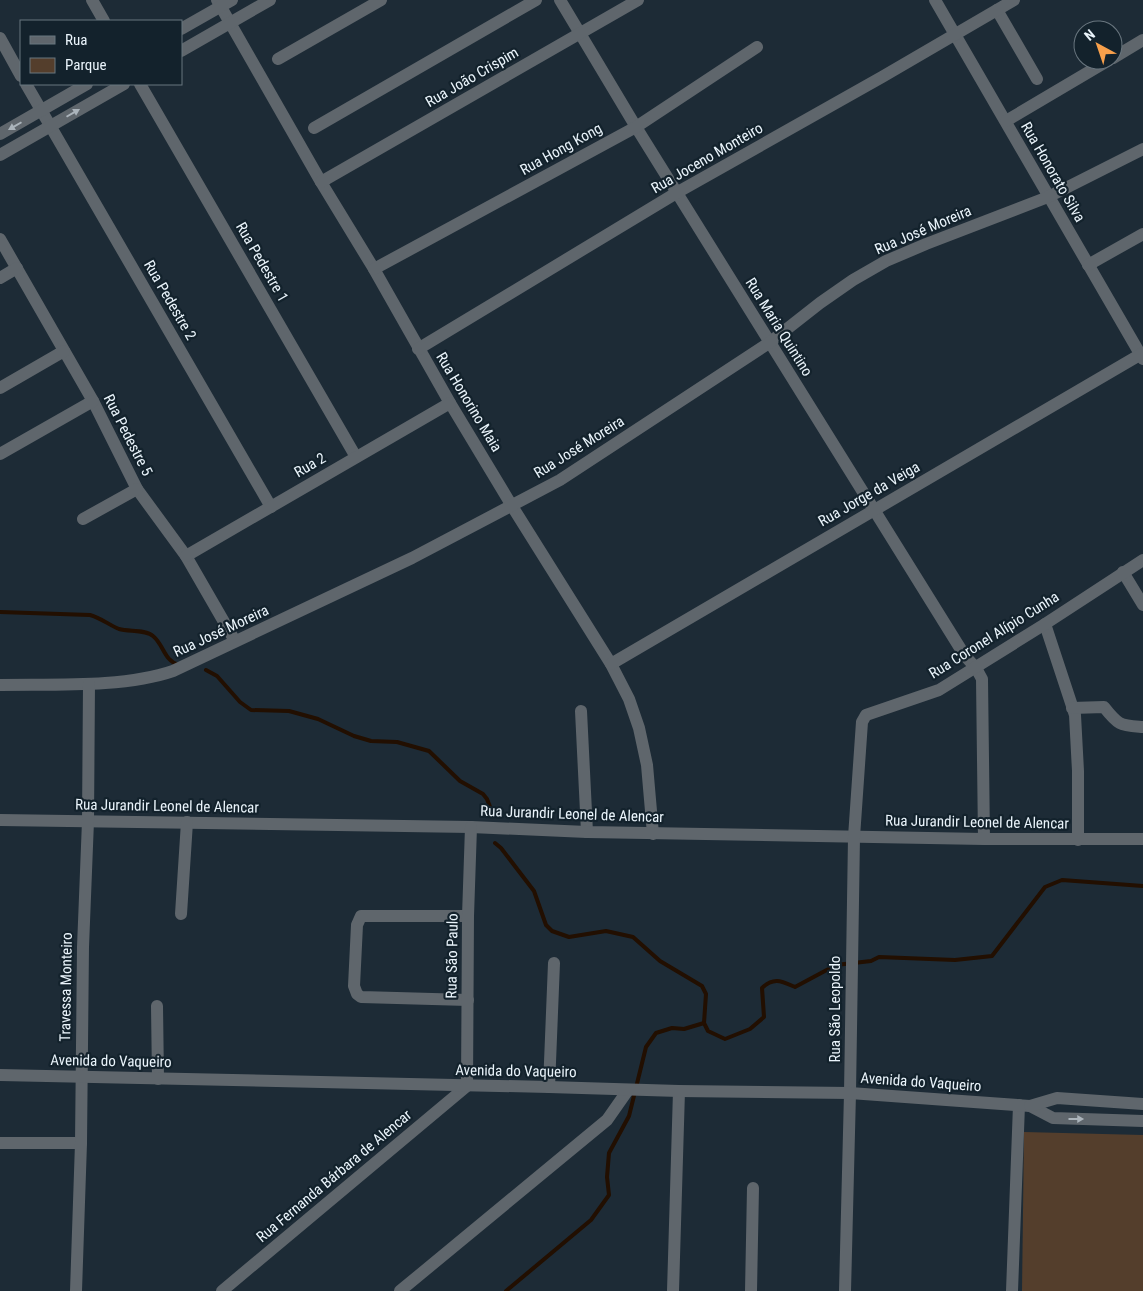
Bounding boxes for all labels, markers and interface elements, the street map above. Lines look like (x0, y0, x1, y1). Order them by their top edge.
legend (20, 20, 182, 85)
north arrow (1073, 20, 1123, 70)
text: N (1081, 26, 1098, 44)
text: Rua (65, 31, 87, 49)
street label: Rua João Crispim (422, 43, 522, 111)
text: Parque (65, 56, 107, 74)
one-way arrow (65, 109, 80, 117)
street label: Rua Hong Kong (517, 119, 605, 179)
street label: Rua Joceno Monteiro (648, 119, 766, 197)
street label: Rua Honorato Silva (1017, 119, 1089, 225)
one-way arrow (8, 121, 21, 130)
street label: Rua José Moreira (872, 202, 974, 258)
street label: Rua Pedestre 1 (232, 219, 292, 305)
street label: Rua Pedestre 2 (140, 257, 200, 343)
street label: Rua Maria Quintino (742, 274, 816, 380)
street label: Rua Honorino Maia (432, 349, 506, 455)
street label: Rua Pedestre 5 (100, 391, 156, 479)
street label: Rua José Moreira (530, 412, 628, 482)
street label: Rua 2 (291, 449, 329, 481)
street label: Rua Jorge da Veiga (815, 458, 923, 530)
street label: Rua Coronel Alípio Cunha (926, 588, 1062, 682)
street label: Rua José Moreira (170, 601, 272, 661)
street label: Rua Jurandir Leonel de Alencar (75, 795, 259, 817)
street label: Rua Jurandir Leonel de Alencar (480, 802, 665, 826)
street label: Rua Jurandir Leonel de Alencar (885, 811, 1069, 833)
street label: Rua São Paulo (442, 913, 462, 999)
street label: Travessa Monteiro (56, 932, 76, 1042)
street label: Rua São Leopoldo (826, 956, 844, 1062)
street label: Avenida do Vaqueiro (50, 1051, 172, 1071)
street label: Avenida do Vaqueiro (455, 1061, 577, 1081)
street label: Avenida do Vaqueiro (860, 1069, 982, 1095)
street label: Rua Fernanda Bárbara de Alencar (253, 1106, 415, 1246)
one-way arrow (1068, 1115, 1084, 1123)

